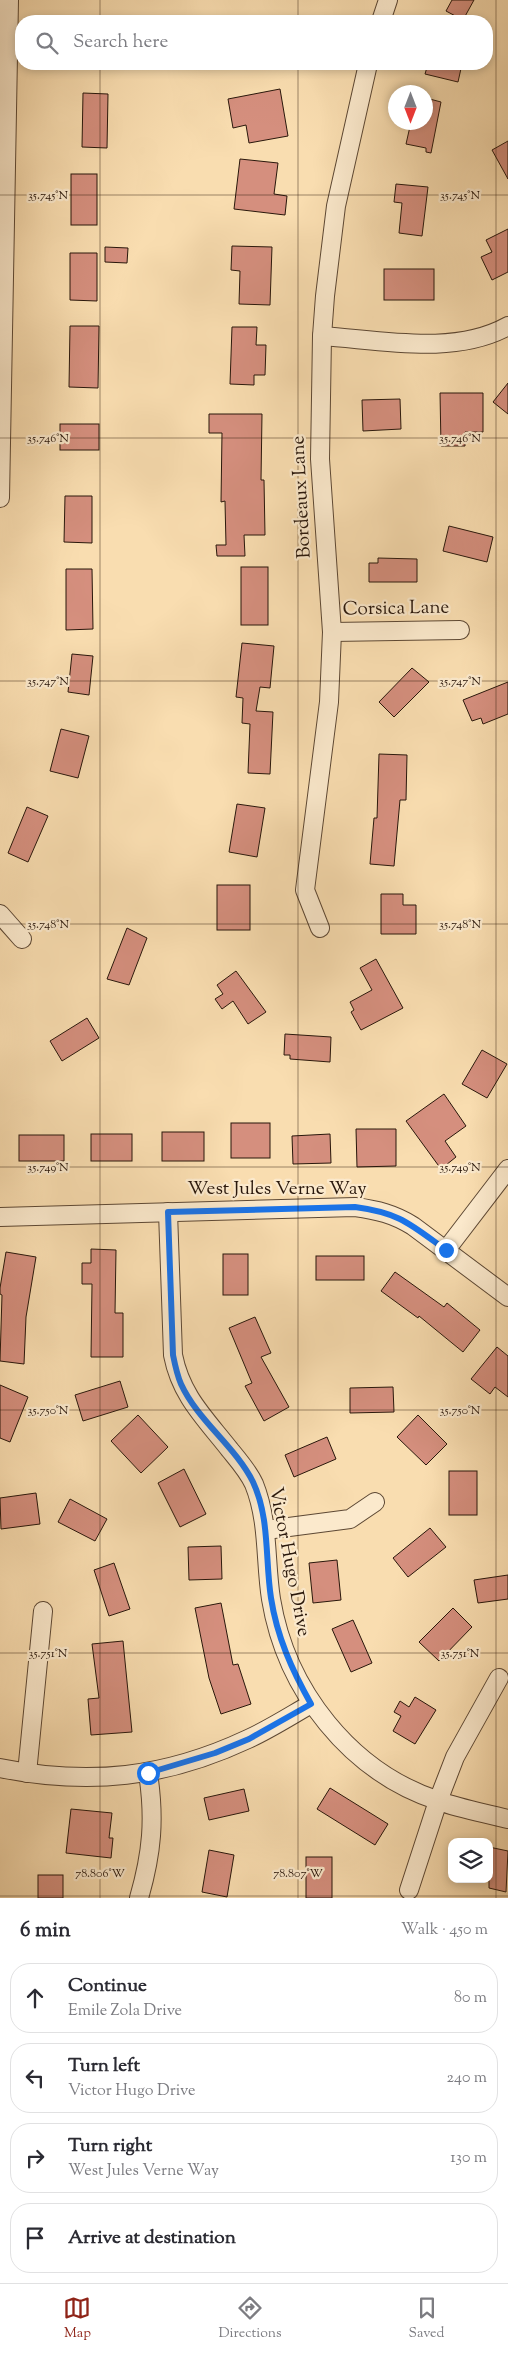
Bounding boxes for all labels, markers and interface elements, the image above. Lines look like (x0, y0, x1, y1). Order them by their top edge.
search box (15, 15, 493, 70)
icon: search (33, 29, 61, 57)
text: Search here (73, 29, 168, 56)
north arrow (388, 85, 433, 130)
text: 35.745°N (28, 187, 68, 205)
text: 35.745°N (440, 187, 480, 205)
text: 35.746°N (27, 430, 69, 448)
text: 35.746°N (439, 430, 481, 448)
street label: Bordeaux Lane (285, 435, 319, 559)
street label: Corsica Lane (342, 595, 450, 623)
text: 35.747°N (27, 673, 69, 691)
text: 35.747°N (439, 673, 481, 691)
text: 35.748°N (27, 916, 69, 934)
text: 35.748°N (439, 916, 481, 934)
text: 35.749°N (27, 1159, 69, 1177)
text: 35.749°N (439, 1159, 481, 1177)
street label: West Jules Verne Way (187, 1176, 367, 1203)
route end (435, 1239, 458, 1262)
text: 35.750°N (28, 1402, 69, 1420)
text: 35.750°N (440, 1402, 481, 1420)
street label: Victor Hugo Drive (261, 1485, 317, 1639)
text: 35.751°N (29, 1645, 68, 1663)
text: 35.751°N (441, 1645, 480, 1663)
route start (137, 1762, 160, 1785)
map controls (448, 1838, 493, 1883)
button: layers (448, 1838, 493, 1883)
text: 78.806°W (75, 1865, 126, 1883)
text: 78.807°W (273, 1865, 324, 1883)
text: 6 min (20, 1916, 71, 1946)
text: Walk · 450 m (401, 1919, 488, 1942)
text: Continue (68, 1973, 147, 2000)
icon: ahead (21, 1984, 49, 2012)
text: 80 m (454, 1987, 487, 2010)
text: Emile Zola Drive (68, 2000, 182, 2023)
text: Turn left (68, 2053, 140, 2080)
icon: left (21, 2064, 49, 2092)
text: 240 m (446, 2067, 487, 2090)
text: Victor Hugo Drive (68, 2080, 195, 2103)
text: Turn right (68, 2133, 152, 2160)
icon: right (21, 2144, 49, 2172)
text: 130 m (450, 2147, 487, 2170)
text: West Jules Verne Way (68, 2160, 219, 2183)
icon: arrive (21, 2224, 49, 2252)
text: Arrive at destination (68, 2225, 236, 2252)
tab: Map (63, 2294, 91, 2344)
tab: Directions (218, 2294, 282, 2344)
tab: Saved (409, 2294, 444, 2344)

